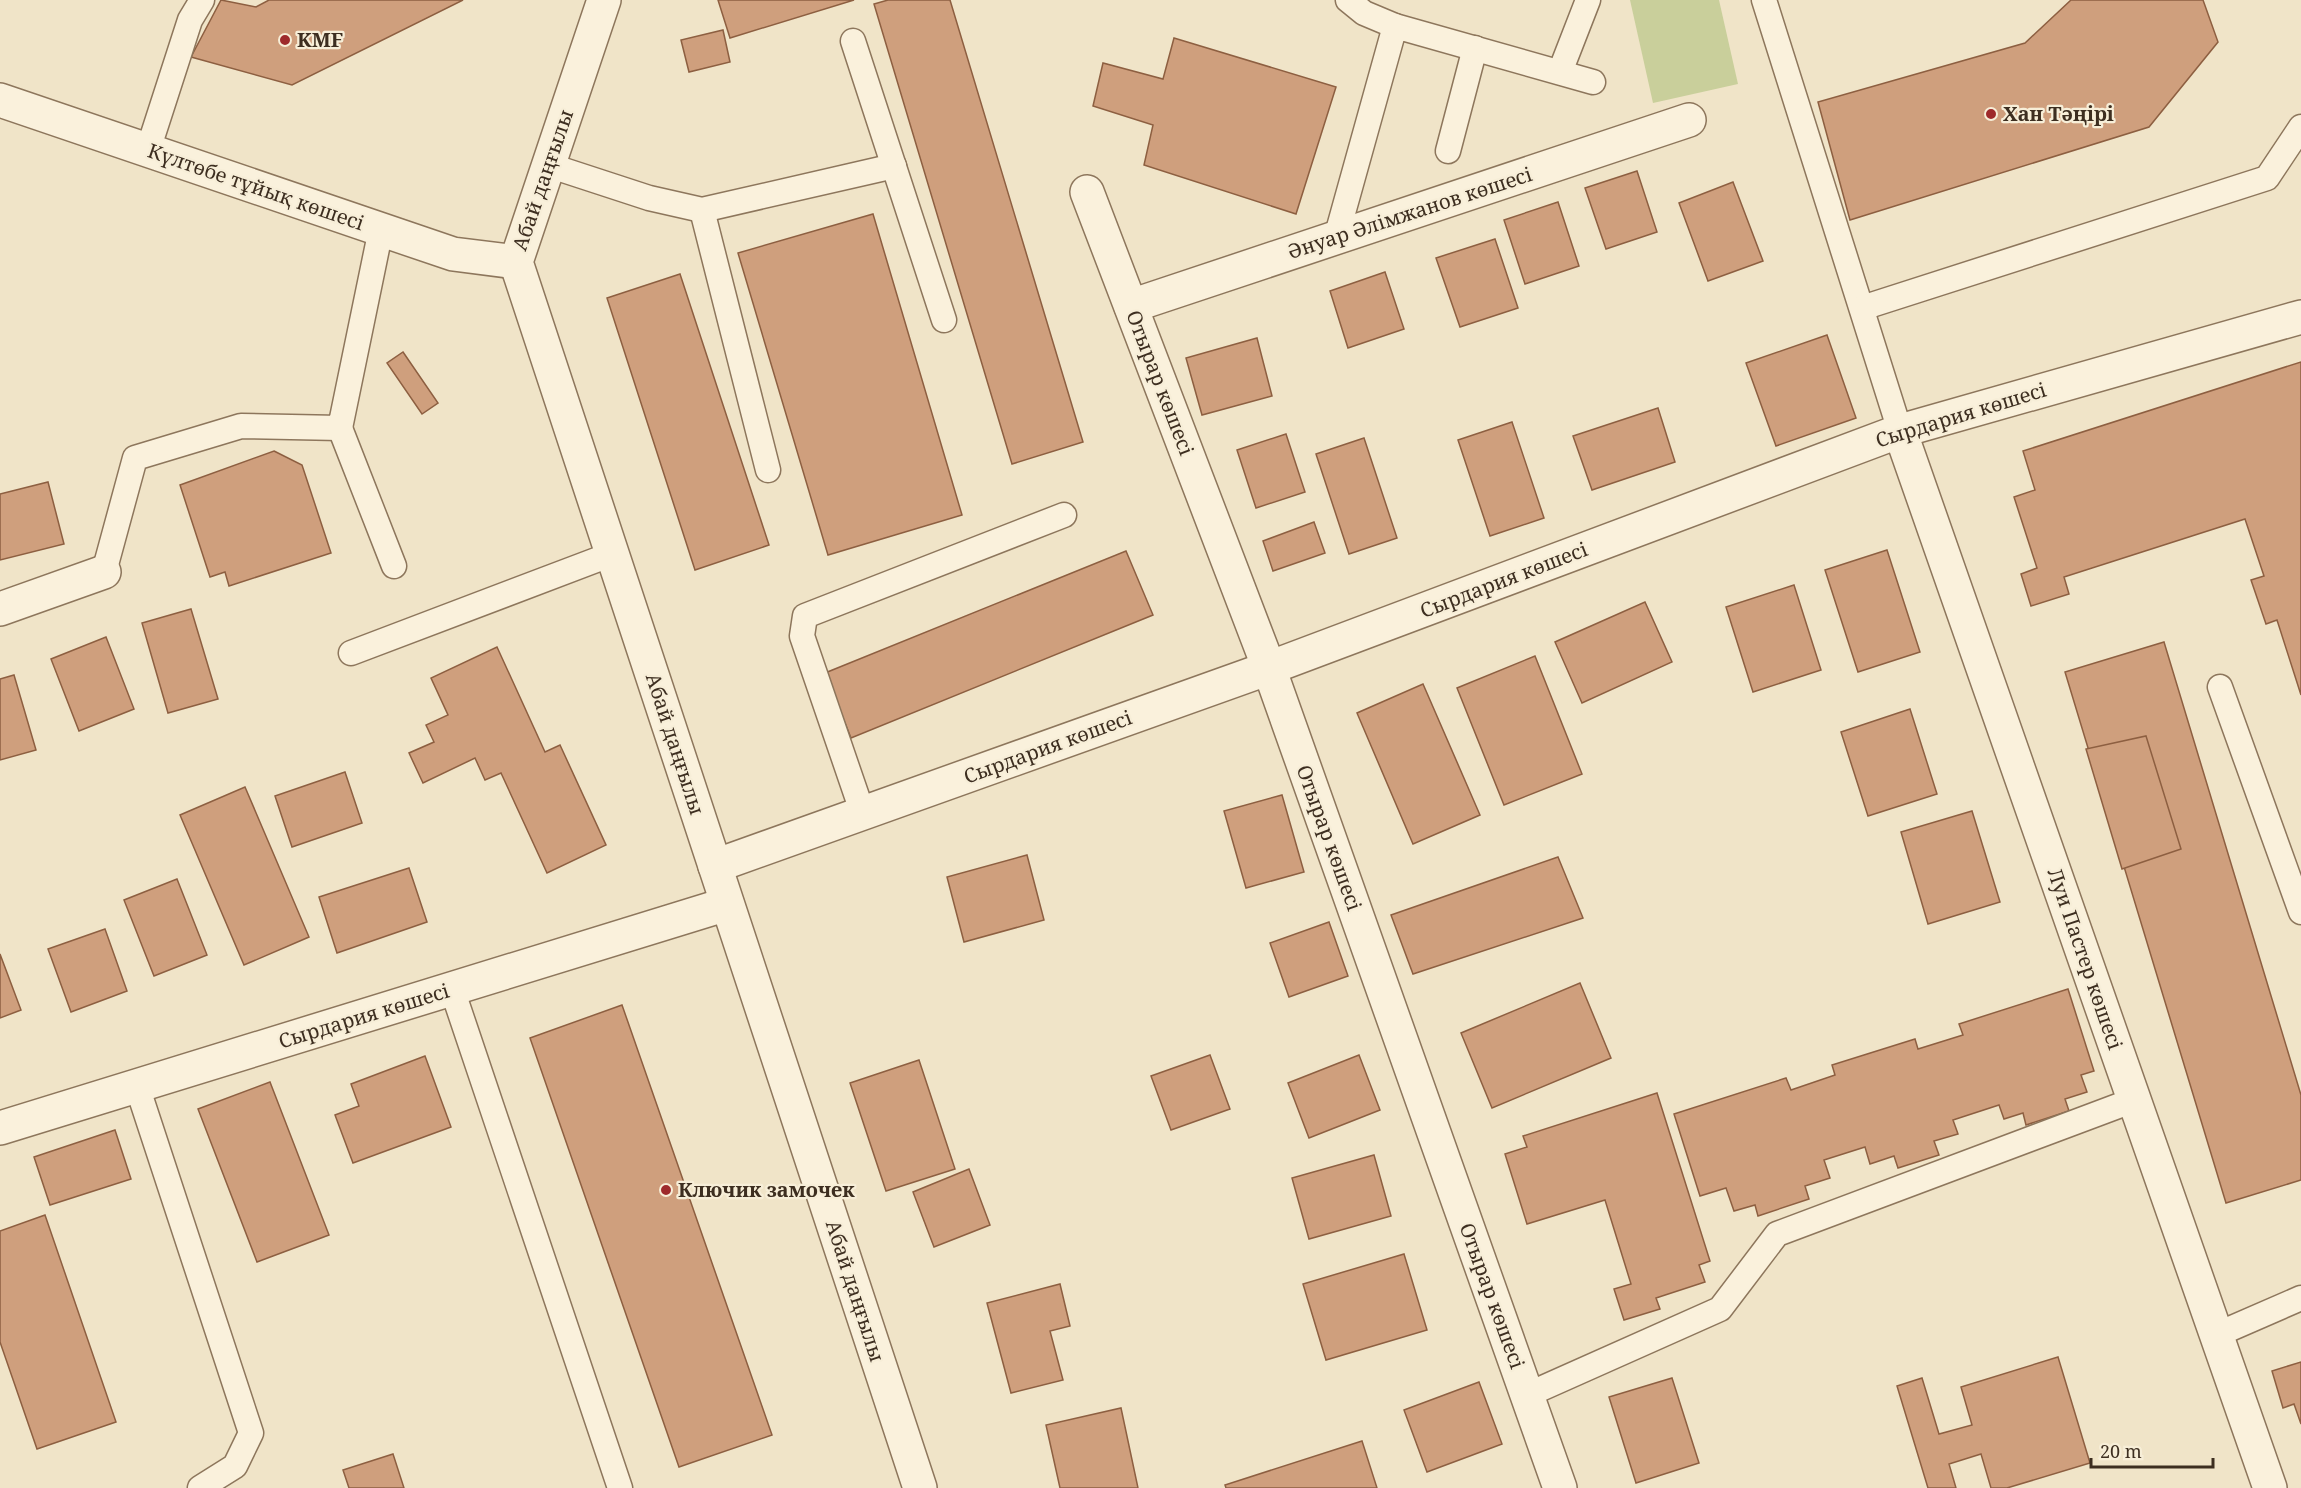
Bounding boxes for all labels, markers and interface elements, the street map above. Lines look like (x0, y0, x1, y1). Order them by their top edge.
place label: KMF (297, 26, 343, 53)
marker: KMF (278, 33, 292, 47)
place label: Хан Тәңірі (2003, 100, 2114, 127)
street label: Абай даңғылы (506, 106, 579, 254)
marker: Хан Тәңірі (1984, 107, 1998, 121)
street label: Күлтөбе тұйық көшесі (144, 137, 368, 236)
street label: Әнуар Әлімжанов көшесі (1284, 160, 1536, 265)
street label: Отырар көшесі (1120, 306, 1201, 459)
street label: Сырдария көшесі (1872, 376, 2050, 453)
street label: Сырдария көшесі (1416, 535, 1592, 624)
street label: Абай даңғылы (640, 669, 711, 818)
street label: Сырдария көшесі (960, 703, 1136, 790)
street label: Отырар көшесі (1291, 761, 1368, 915)
street label: Луи Пастер көшесі (2042, 864, 2129, 1053)
street label: Сырдария көшесі (275, 977, 453, 1054)
place label: Ключик замочек (678, 1176, 855, 1203)
marker: Ключик замочек (659, 1183, 673, 1197)
street label: Абай даңғылы (820, 1216, 891, 1365)
street label: Отырар көшесі (1454, 1219, 1531, 1373)
scale bar (2091, 1431, 2212, 1469)
text: 20 m (2100, 1439, 2142, 1463)

